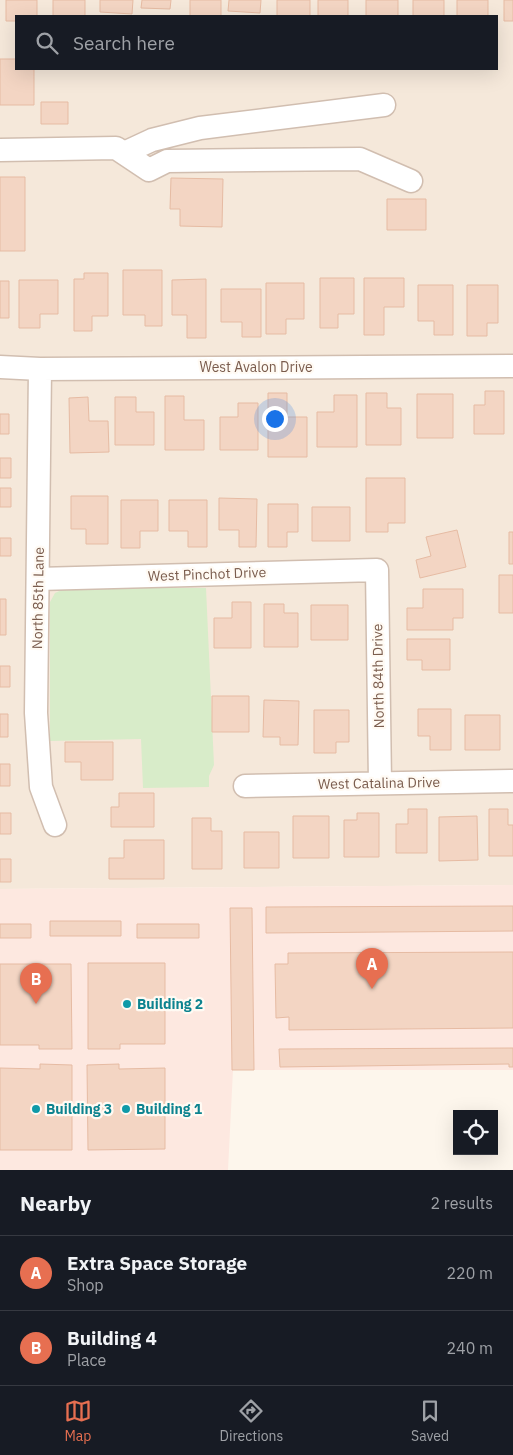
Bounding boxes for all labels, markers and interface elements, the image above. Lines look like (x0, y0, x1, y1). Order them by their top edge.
search box (15, 15, 498, 70)
icon: search (33, 29, 61, 57)
text: Search here (73, 31, 175, 55)
street label: West Avalon Drive (199, 358, 313, 376)
your location (262, 406, 288, 432)
street label: North 85th Lane (28, 546, 48, 649)
street label: West Pinchot Drive (148, 563, 267, 585)
street label: North 84th Drive (368, 623, 388, 728)
street label: West Catalina Drive (318, 773, 440, 793)
pin: A (356, 948, 388, 989)
pin: B (20, 963, 52, 1004)
place label: Building 2 (137, 995, 203, 1013)
marker: Building 2 (121, 998, 133, 1010)
place label: Building 3 (46, 1100, 112, 1118)
place label: Building 1 (136, 1100, 203, 1118)
marker: Building 3 (30, 1103, 42, 1115)
marker: Building 1 (120, 1103, 132, 1115)
map controls (453, 1110, 498, 1155)
button: locate (453, 1110, 498, 1155)
text: Nearby (20, 1189, 91, 1217)
text: 2 results (430, 1193, 493, 1213)
text: Extra Space Storage (67, 1251, 247, 1275)
text: A (31, 1263, 41, 1283)
text: 220 m (446, 1263, 493, 1283)
text: Shop (67, 1275, 104, 1295)
text: Building 4 (67, 1326, 157, 1350)
text: B (31, 1338, 41, 1358)
text: 240 m (446, 1338, 493, 1358)
text: Place (67, 1350, 106, 1370)
tab: Map (64, 1397, 92, 1445)
tab: Directions (220, 1397, 283, 1445)
tab: Saved (411, 1397, 449, 1445)

